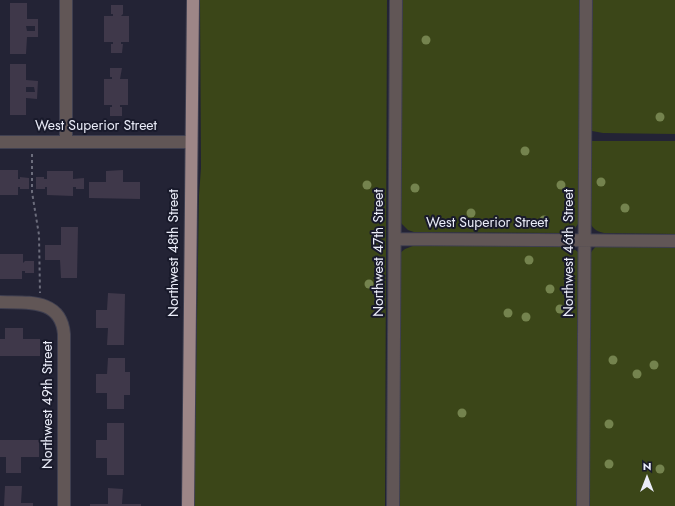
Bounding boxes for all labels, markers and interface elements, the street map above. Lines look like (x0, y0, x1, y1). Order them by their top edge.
street label: West Superior Street (35, 119, 157, 135)
street label: Northwest 48th Street (167, 189, 183, 317)
street label: Northwest 47th Street (372, 189, 388, 317)
street label: Northwest 46th Street (562, 189, 578, 317)
street label: West Superior Street (426, 216, 548, 232)
street label: Northwest 49th Street (41, 341, 57, 469)
north arrow (627, 458, 667, 498)
text: N (643, 458, 651, 474)

